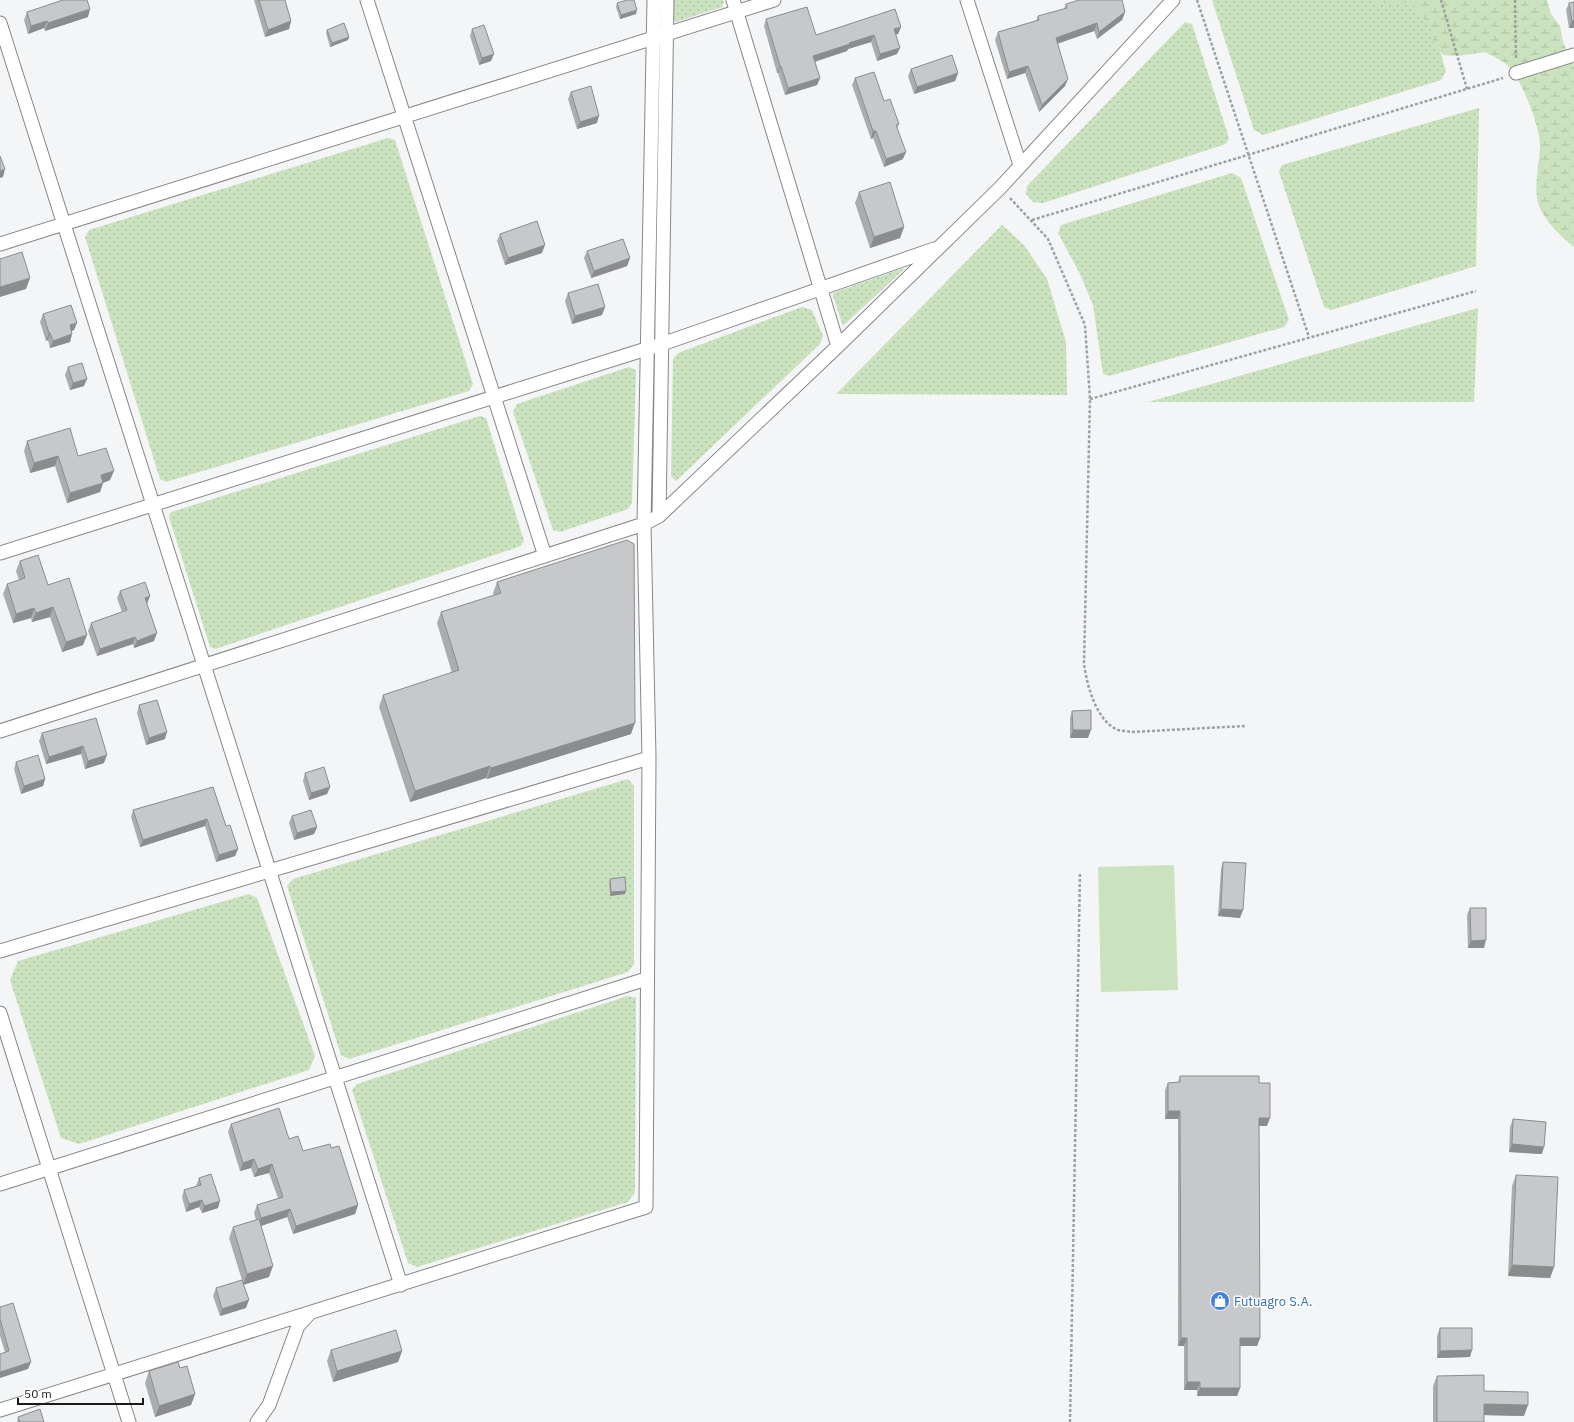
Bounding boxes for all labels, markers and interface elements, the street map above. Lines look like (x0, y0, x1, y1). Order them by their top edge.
shop icon: Futuagro S.A. (1209, 1290, 1231, 1312)
place label: Futuagro S.A. (1234, 1293, 1312, 1310)
scale bar (18, 1380, 143, 1406)
text: 50 m (24, 1386, 52, 1401)

